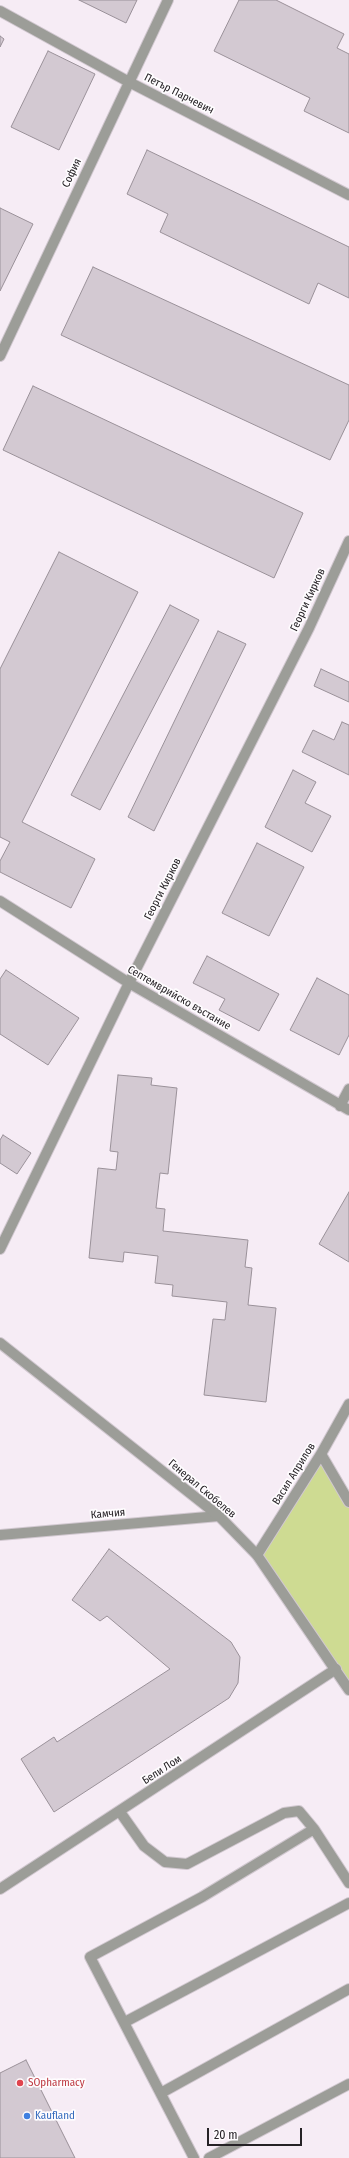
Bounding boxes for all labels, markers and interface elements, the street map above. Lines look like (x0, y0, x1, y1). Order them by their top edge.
street label: Петър Парчевич (142, 71, 216, 117)
street label: София (60, 156, 84, 190)
street label: Георги Кирков (288, 566, 328, 634)
street label: Георги Кирков (142, 856, 184, 922)
street label: Септемврийско въстание (125, 963, 233, 1033)
street label: Васил Априлов (270, 1441, 318, 1507)
street label: Генерал Скобелев (166, 1457, 238, 1521)
street label: Камчия (90, 1506, 126, 1522)
street label: Бели Лом (140, 1752, 184, 1788)
place label: SOpharmacy (28, 2076, 85, 2090)
marker: SOpharmacy (15, 2078, 25, 2088)
place label: Kaufland (35, 2109, 75, 2123)
marker: Kaufland (22, 2111, 32, 2121)
scale bar (209, 2120, 304, 2146)
text: 20 m (214, 2128, 238, 2142)

